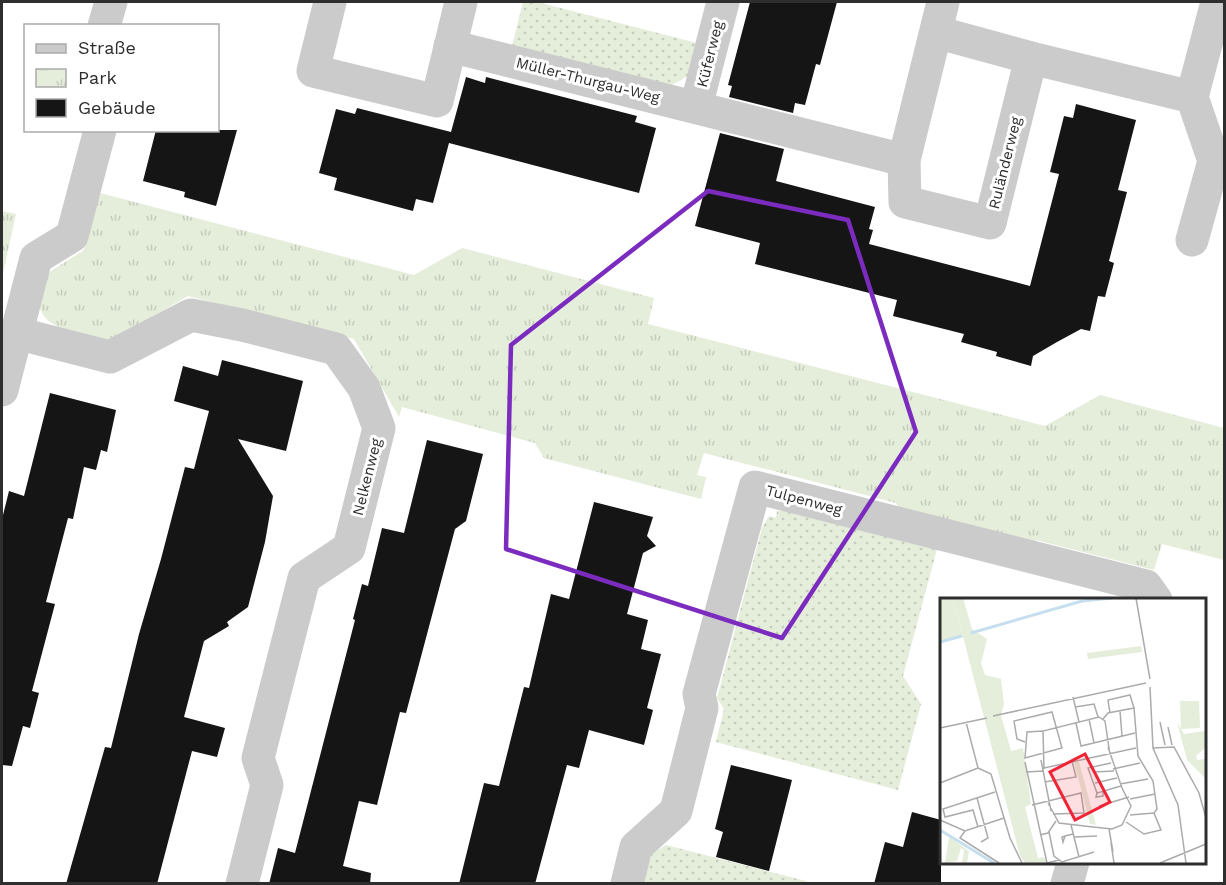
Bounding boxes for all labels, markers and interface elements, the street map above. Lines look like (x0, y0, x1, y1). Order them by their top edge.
street label: Küferweg (693, 19, 727, 89)
legend (24, 24, 219, 132)
text: Straße (78, 37, 136, 58)
street label: Müller-Thurgau-Weg (514, 53, 662, 107)
text: Park (78, 67, 117, 88)
text: Gebäude (78, 97, 156, 118)
street label: Ruländerweg (985, 115, 1025, 211)
street label: Nelkenweg (349, 436, 385, 518)
street label: Tulpenweg (764, 481, 844, 519)
inset map (940, 598, 1205, 864)

